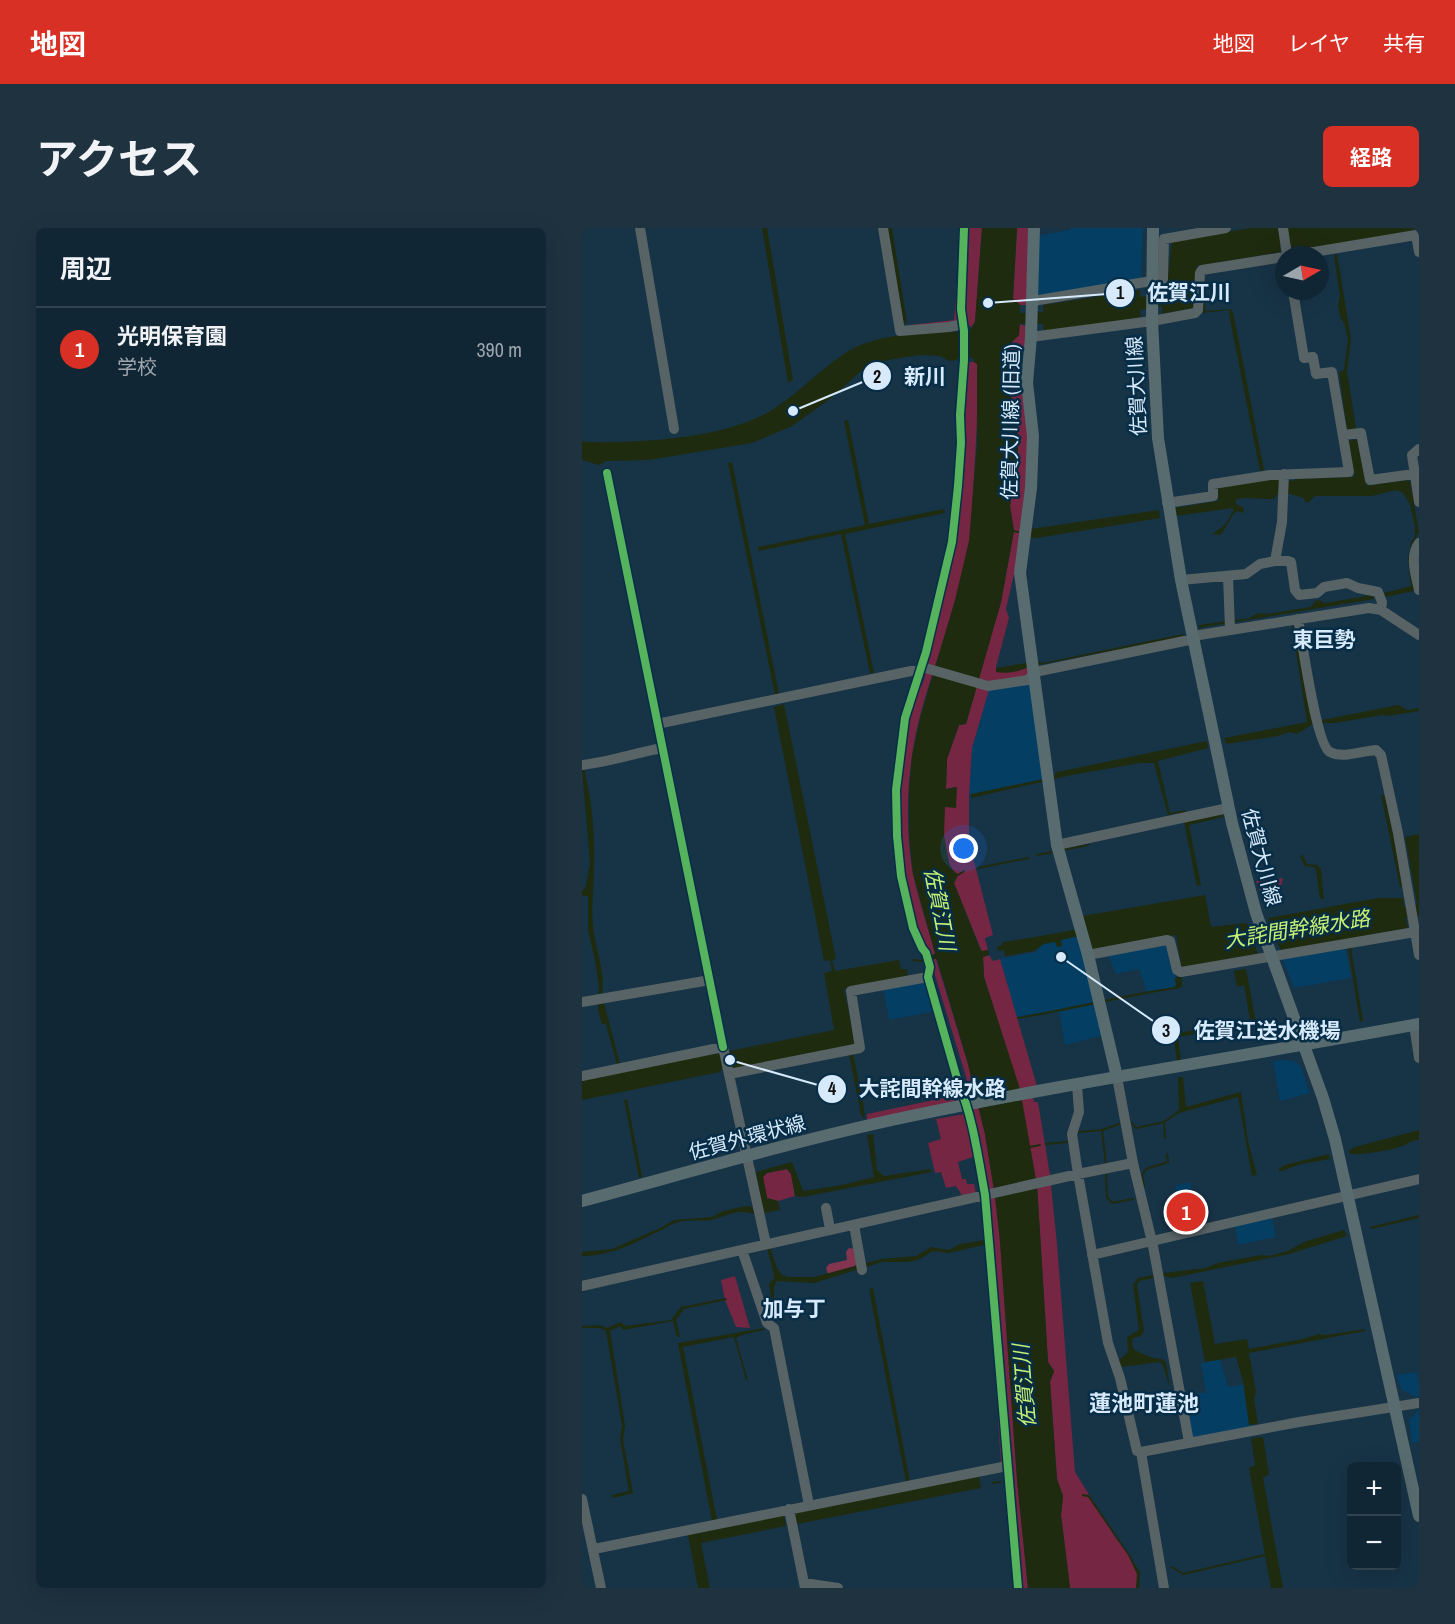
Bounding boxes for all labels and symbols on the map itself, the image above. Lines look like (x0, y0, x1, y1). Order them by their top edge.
north arrow (1275, 246, 1329, 300)
callout: 佐賀江川 (1105, 273, 1243, 312)
text: 佐賀江川 (1147, 278, 1231, 307)
text: 1 (1116, 280, 1125, 305)
street label: 佐賀大川線 (1120, 335, 1152, 437)
street label: 佐賀大川線 (旧道) (995, 344, 1025, 500)
callout: 新川 (862, 357, 958, 396)
text: 新川 (904, 362, 946, 391)
text: 2 (873, 364, 881, 389)
district label: 東巨勢 (1293, 625, 1356, 654)
street label: 佐賀大川線 (1236, 805, 1288, 909)
your location (949, 834, 978, 863)
water label: 佐賀江川 (918, 865, 963, 955)
water label: 大詫間幹線水路 (1222, 903, 1374, 955)
callout: 佐賀江送水機場 (1151, 1011, 1352, 1050)
text: 佐賀江送水機場 (1194, 1016, 1341, 1045)
text: 3 (1162, 1018, 1170, 1043)
callout: 大詫間幹線水路 (817, 1069, 1018, 1108)
text: 大詫間幹線水路 (859, 1074, 1006, 1103)
text: 4 (828, 1076, 837, 1101)
street label: 佐賀外環状線 (686, 1108, 808, 1166)
pin: 1 (1166, 1190, 1206, 1234)
district label: 加与丁 (763, 1294, 826, 1323)
water label: 佐賀江川 (1006, 1341, 1042, 1429)
district label: 蓮池町蓮池 (1089, 1388, 1199, 1418)

